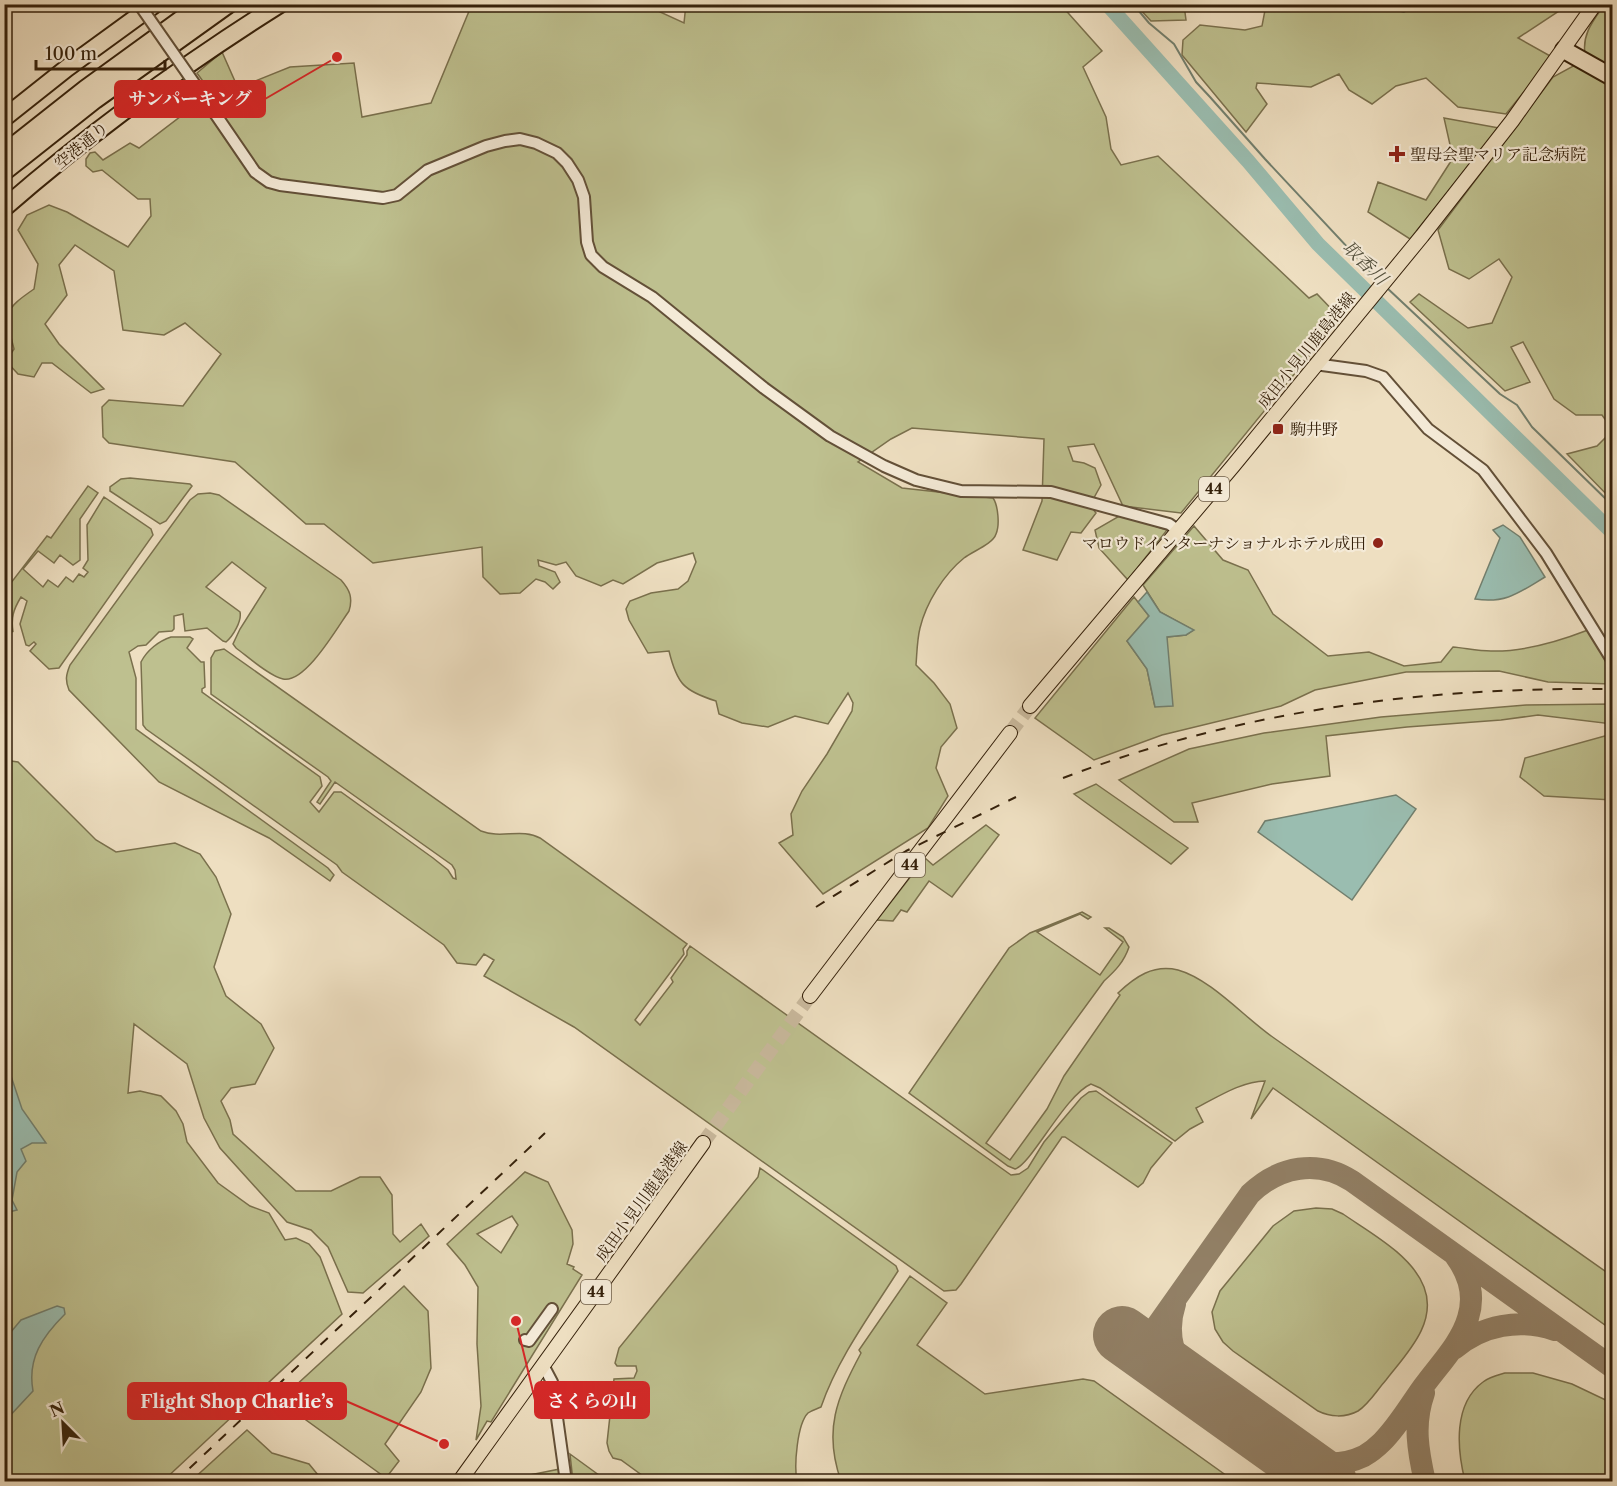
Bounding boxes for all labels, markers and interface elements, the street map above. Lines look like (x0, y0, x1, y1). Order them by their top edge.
scale bar (36, 33, 165, 71)
text: 100 m (45, 43, 97, 65)
callout: サンパーキング (115, 81, 265, 117)
text: サンパーキング (128, 88, 252, 110)
street label: 空港通り (50, 117, 112, 173)
place label: 聖母会聖マリア記念病院 (1410, 144, 1586, 164)
marker: 聖母会聖マリア記念病院 (1388, 145, 1406, 163)
water label: 取香川 (1338, 236, 1394, 291)
street label: 成田小見川鹿島港線 (1253, 288, 1359, 412)
place label: 駒井野 (1290, 419, 1338, 439)
marker: 駒井野 (1271, 422, 1285, 436)
road number: 44 (1199, 477, 1229, 501)
place label: マロウドインターナショナルホテル成田 (1082, 533, 1366, 553)
marker: マロウドインターナショナルホテル成田 (1371, 536, 1385, 550)
road number: 44 (895, 853, 925, 877)
street label: 成田小見川鹿島港線 (591, 1137, 691, 1265)
road number: 44 (581, 1280, 611, 1304)
callout: さくらの山 (535, 1382, 649, 1418)
callout: Flight Shop Charlie’s (128, 1383, 346, 1419)
text: さくらの山 (547, 1390, 637, 1412)
text: Flight Shop Charlie’s (140, 1391, 334, 1413)
north arrow (33, 1393, 93, 1453)
text: N (46, 1397, 67, 1421)

